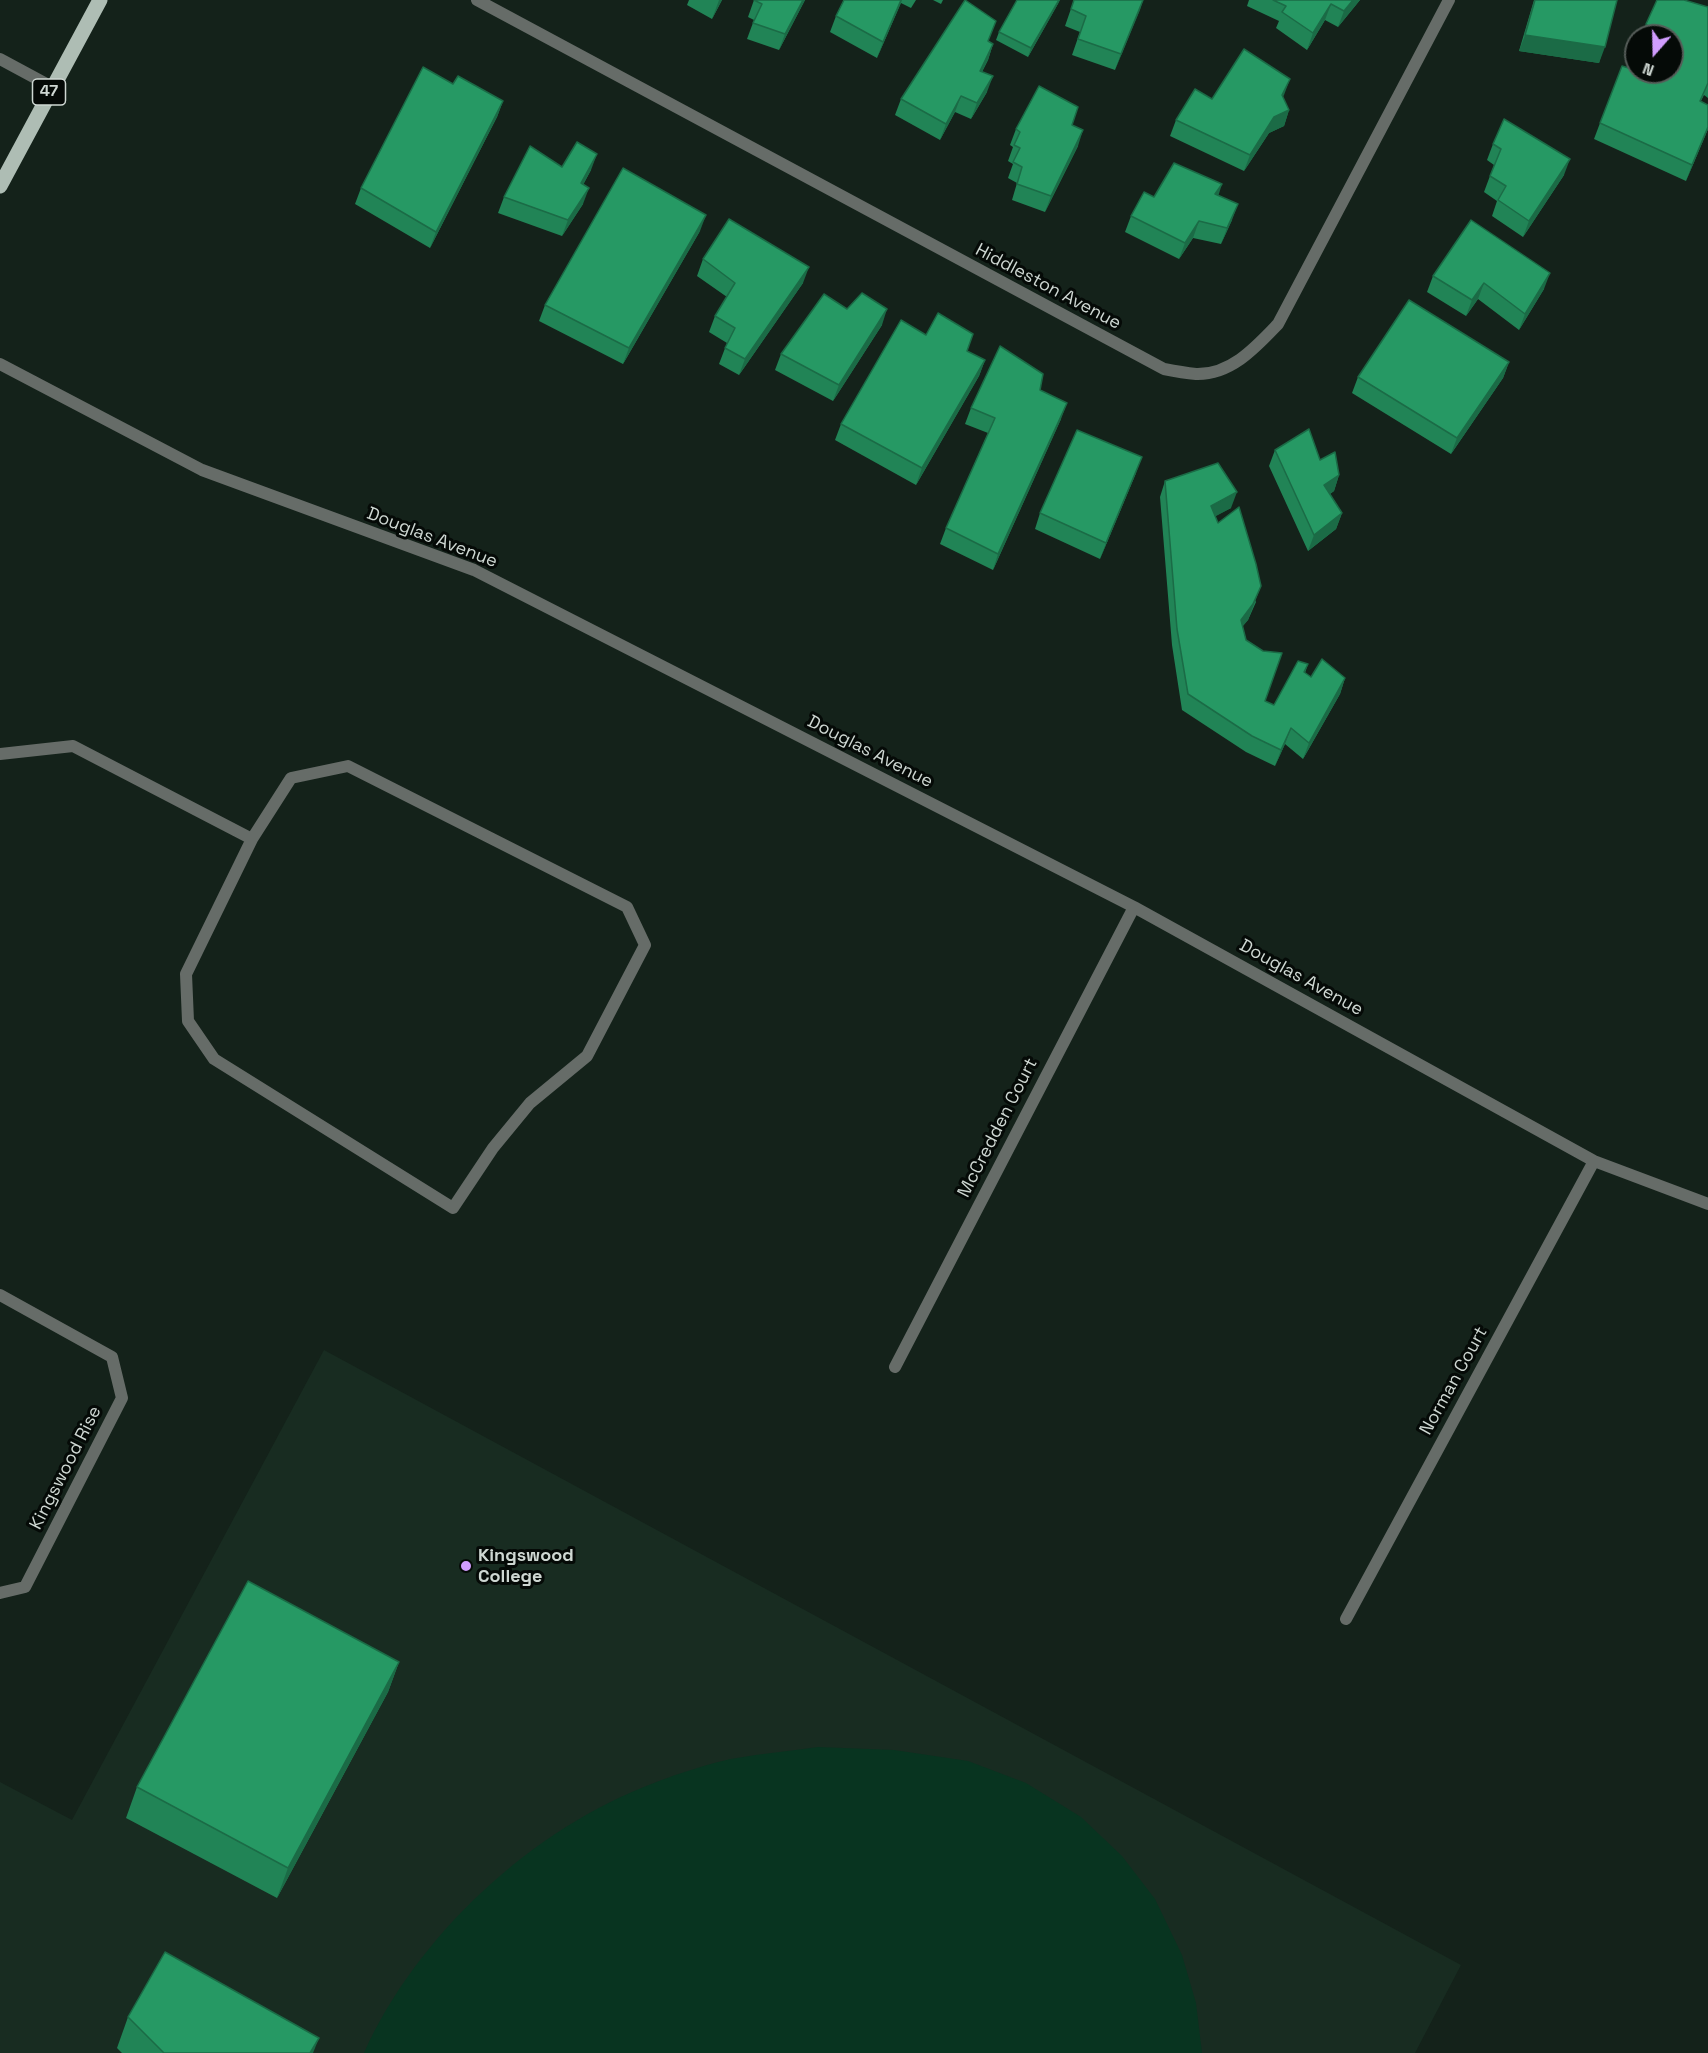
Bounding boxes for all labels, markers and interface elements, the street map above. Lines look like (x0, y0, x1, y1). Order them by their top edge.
north arrow (1624, 24, 1684, 84)
text: N (1640, 58, 1657, 81)
road number: 47 (32, 79, 66, 105)
street label: Hiddleston Avenue (971, 239, 1125, 335)
street label: Douglas Avenue (364, 503, 500, 573)
street label: Douglas Avenue (804, 711, 936, 793)
street label: Douglas Avenue (1235, 935, 1367, 1021)
street label: McCredden Court (954, 1055, 1042, 1201)
street label: Norman Court (1415, 1323, 1493, 1439)
street label: Kingswood Rise (26, 1403, 106, 1533)
place label: Kingswood College (478, 1545, 574, 1588)
marker: Kingswood College (459, 1559, 473, 1573)

